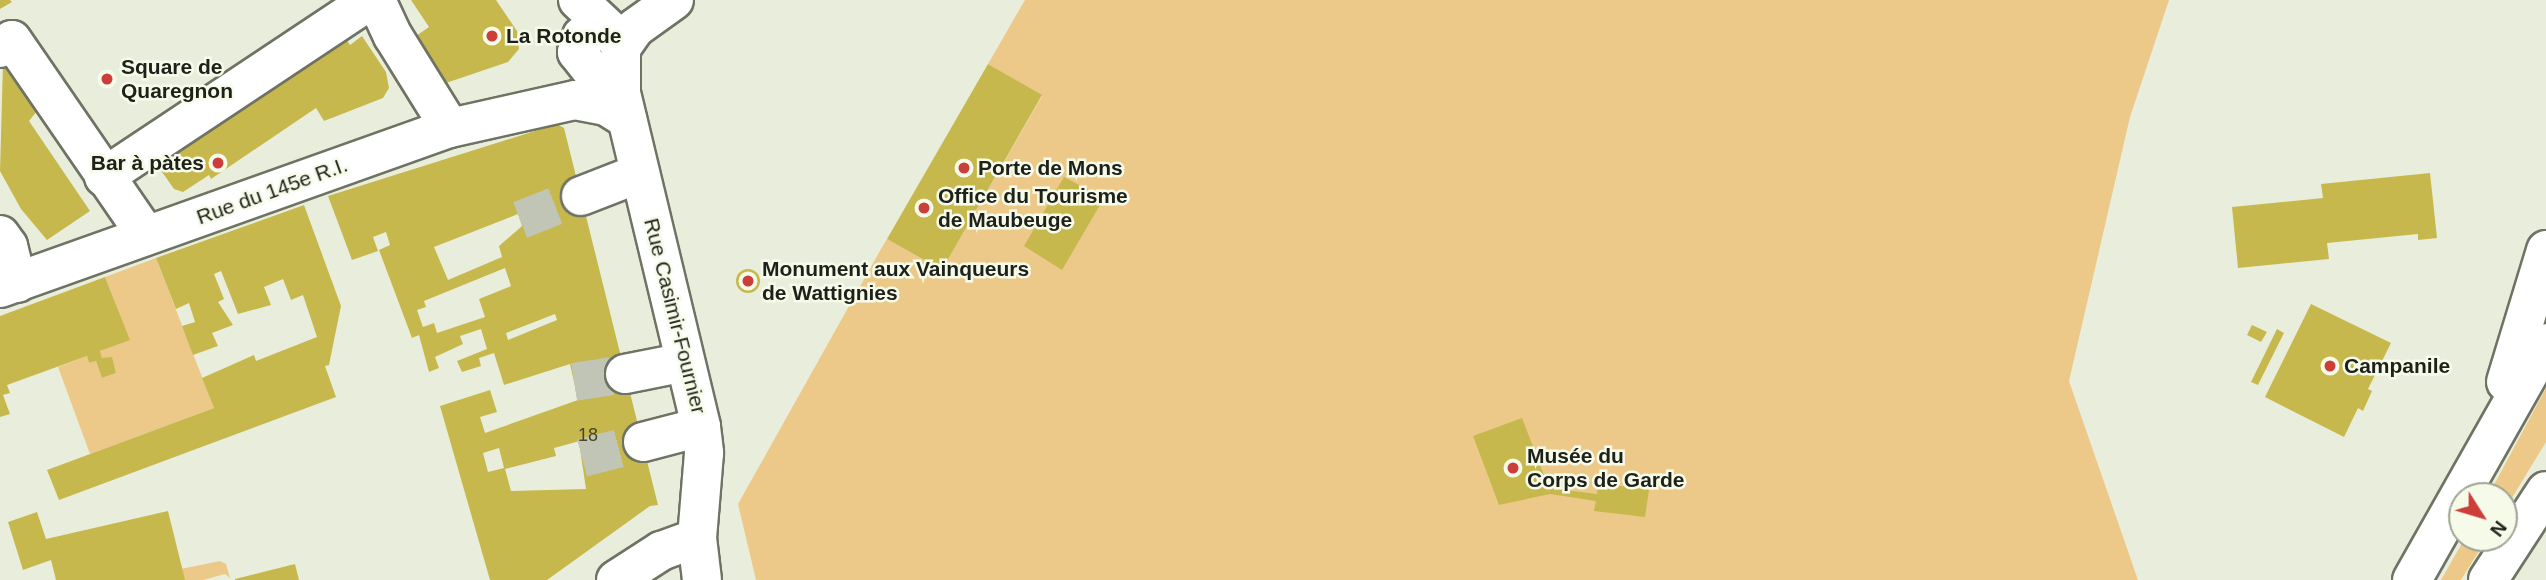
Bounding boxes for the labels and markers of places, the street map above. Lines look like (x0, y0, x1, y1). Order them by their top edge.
place label: La Rotonde (506, 23, 621, 49)
marker: La Rotonde (484, 28, 500, 44)
place label: Square de Quaregnon (121, 54, 233, 104)
marker: Square de Quaregnon (99, 71, 115, 87)
place label: Bar à pàtes (91, 150, 204, 176)
marker: Bar à pàtes (210, 155, 226, 171)
place label: Porte de Mons (978, 155, 1123, 181)
marker: Porte de Mons (956, 160, 972, 176)
place label: Office du Tourisme de Maubeuge (938, 183, 1128, 233)
marker: Office du Tourisme de Maubeuge (916, 200, 932, 216)
place label: Monument aux Vainqueurs de Wattignies (762, 256, 1029, 306)
marker: Monument aux Vainqueurs de Wattignies (740, 273, 756, 289)
place label: Campanile (2344, 353, 2450, 379)
marker: Campanile (2322, 358, 2338, 374)
place label: Musée du Corps de Garde (1527, 443, 1685, 493)
marker: Musée du Corps de Garde (1505, 460, 1521, 476)

